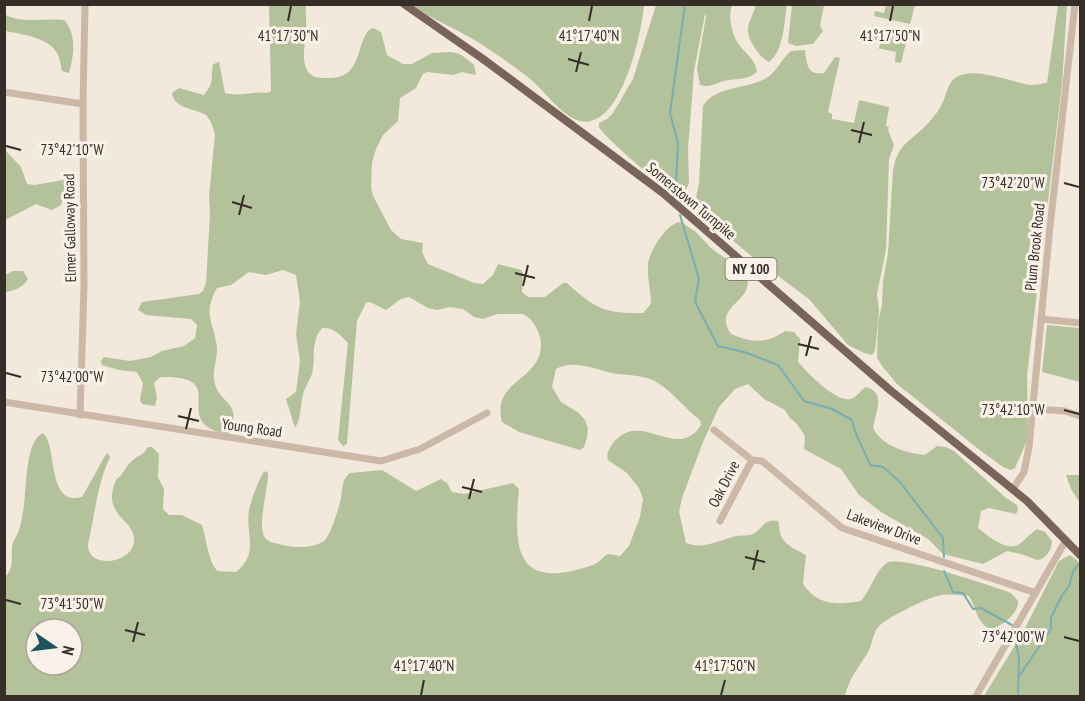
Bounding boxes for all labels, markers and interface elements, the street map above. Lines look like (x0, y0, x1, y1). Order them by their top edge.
text: 41°17'30"N (258, 26, 318, 45)
text: 41°17'40"N (559, 26, 619, 45)
text: 41°17'50"N (860, 26, 920, 45)
text: 73°42'10"W (40, 140, 104, 159)
street label: Somerstown Turnpike (643, 158, 740, 244)
street label: Elmer Galloway Road (59, 173, 80, 283)
text: 73°42'20"W (981, 173, 1045, 192)
street label: Plum Brook Road (1020, 202, 1049, 292)
road number: NY 100 (726, 258, 777, 280)
text: 73°42'00"W (40, 367, 104, 386)
text: 73°42'10"W (981, 400, 1045, 419)
street label: Young Road (221, 414, 283, 441)
street label: Oak Drive (704, 457, 743, 510)
street label: Lakeview Drive (844, 504, 924, 549)
text: 73°41'50"W (40, 594, 104, 613)
north arrow (24, 617, 84, 677)
text: 73°42'00"W (981, 627, 1045, 646)
text: N (58, 644, 79, 657)
text: 41°17'40"N (394, 656, 454, 675)
text: 41°17'50"N (695, 656, 755, 675)

